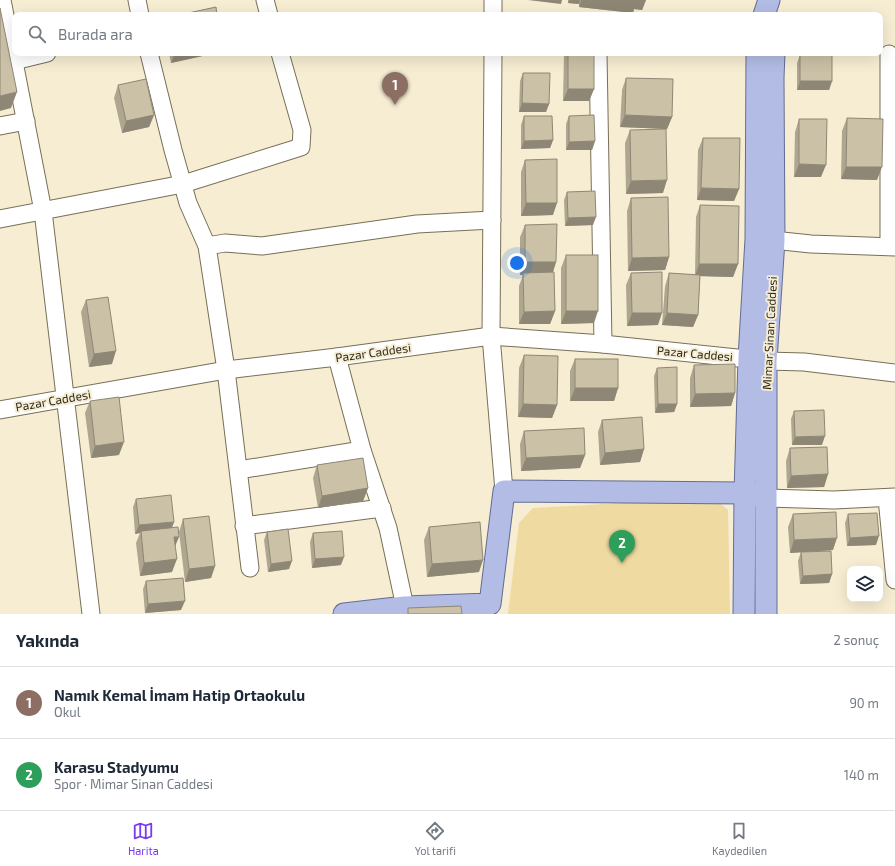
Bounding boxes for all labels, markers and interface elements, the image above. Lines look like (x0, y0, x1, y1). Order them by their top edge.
search box (12, 12, 883, 56)
icon: search (26, 23, 48, 45)
text: Burada ara (58, 25, 133, 43)
pin: 1 (382, 72, 408, 105)
your location (507, 253, 527, 273)
street label: Mimar Sinan Caddesi (759, 276, 779, 390)
street label: Pazar Caddesi (334, 340, 412, 364)
street label: Pazar Caddesi (656, 343, 734, 363)
street label: Pazar Caddesi (14, 386, 92, 414)
pin: 2 (609, 530, 635, 563)
map controls (847, 566, 883, 602)
button: layers (847, 566, 883, 602)
text: Yakında (16, 630, 79, 650)
text: 2 sonuç (833, 632, 879, 648)
text: Namık Kemal İmam Hatip Ortaokulu (54, 686, 305, 704)
text: 1 (26, 695, 32, 711)
text: 90 m (849, 695, 879, 711)
text: Okul (54, 704, 81, 720)
text: Karasu Stadyumu (54, 758, 179, 776)
text: 2 (25, 767, 33, 783)
text: 140 m (844, 767, 879, 783)
text: Spor · Mimar Sinan Caddesi (54, 776, 213, 792)
tab: Harita (128, 820, 159, 857)
tab: Yol tarifi (415, 820, 456, 857)
tab: Kaydedilen (712, 820, 767, 857)

